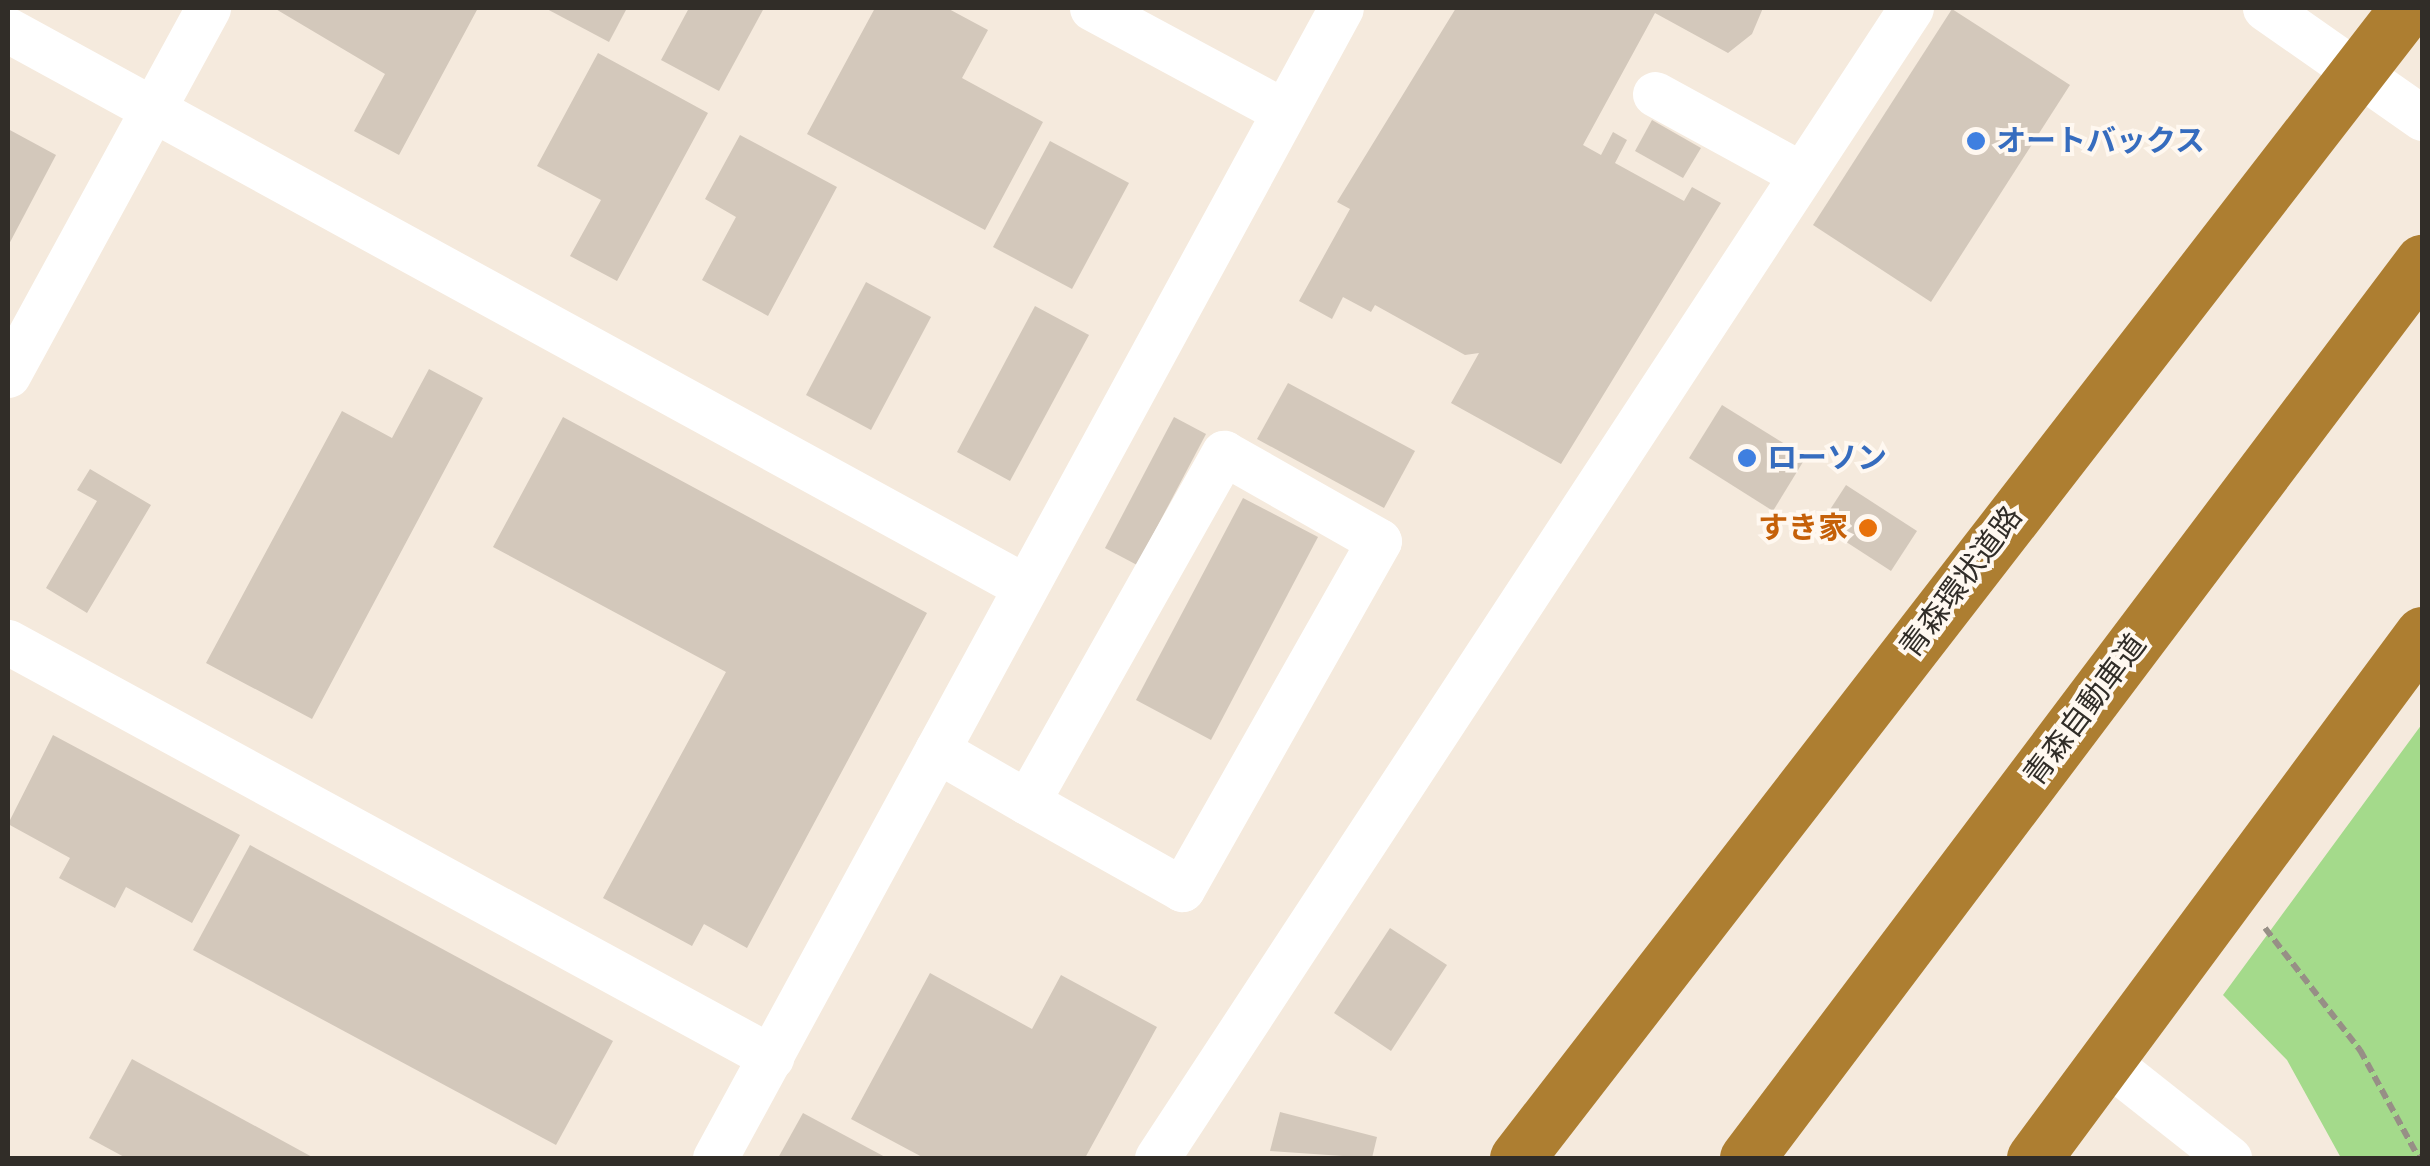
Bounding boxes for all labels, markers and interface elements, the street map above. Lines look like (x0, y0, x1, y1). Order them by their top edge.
place label: オートバックス (1996, 123, 2206, 159)
marker: オートバックス (1965, 130, 1987, 152)
place label: ローソン (1767, 440, 1887, 476)
marker: ローソン (1736, 447, 1758, 469)
street label: 青森環状道路 (1892, 499, 2030, 665)
place label: すき家 (1758, 510, 1848, 546)
marker: すき家 (1857, 517, 1879, 539)
street label: 青森自動車道 (2016, 627, 2154, 793)

